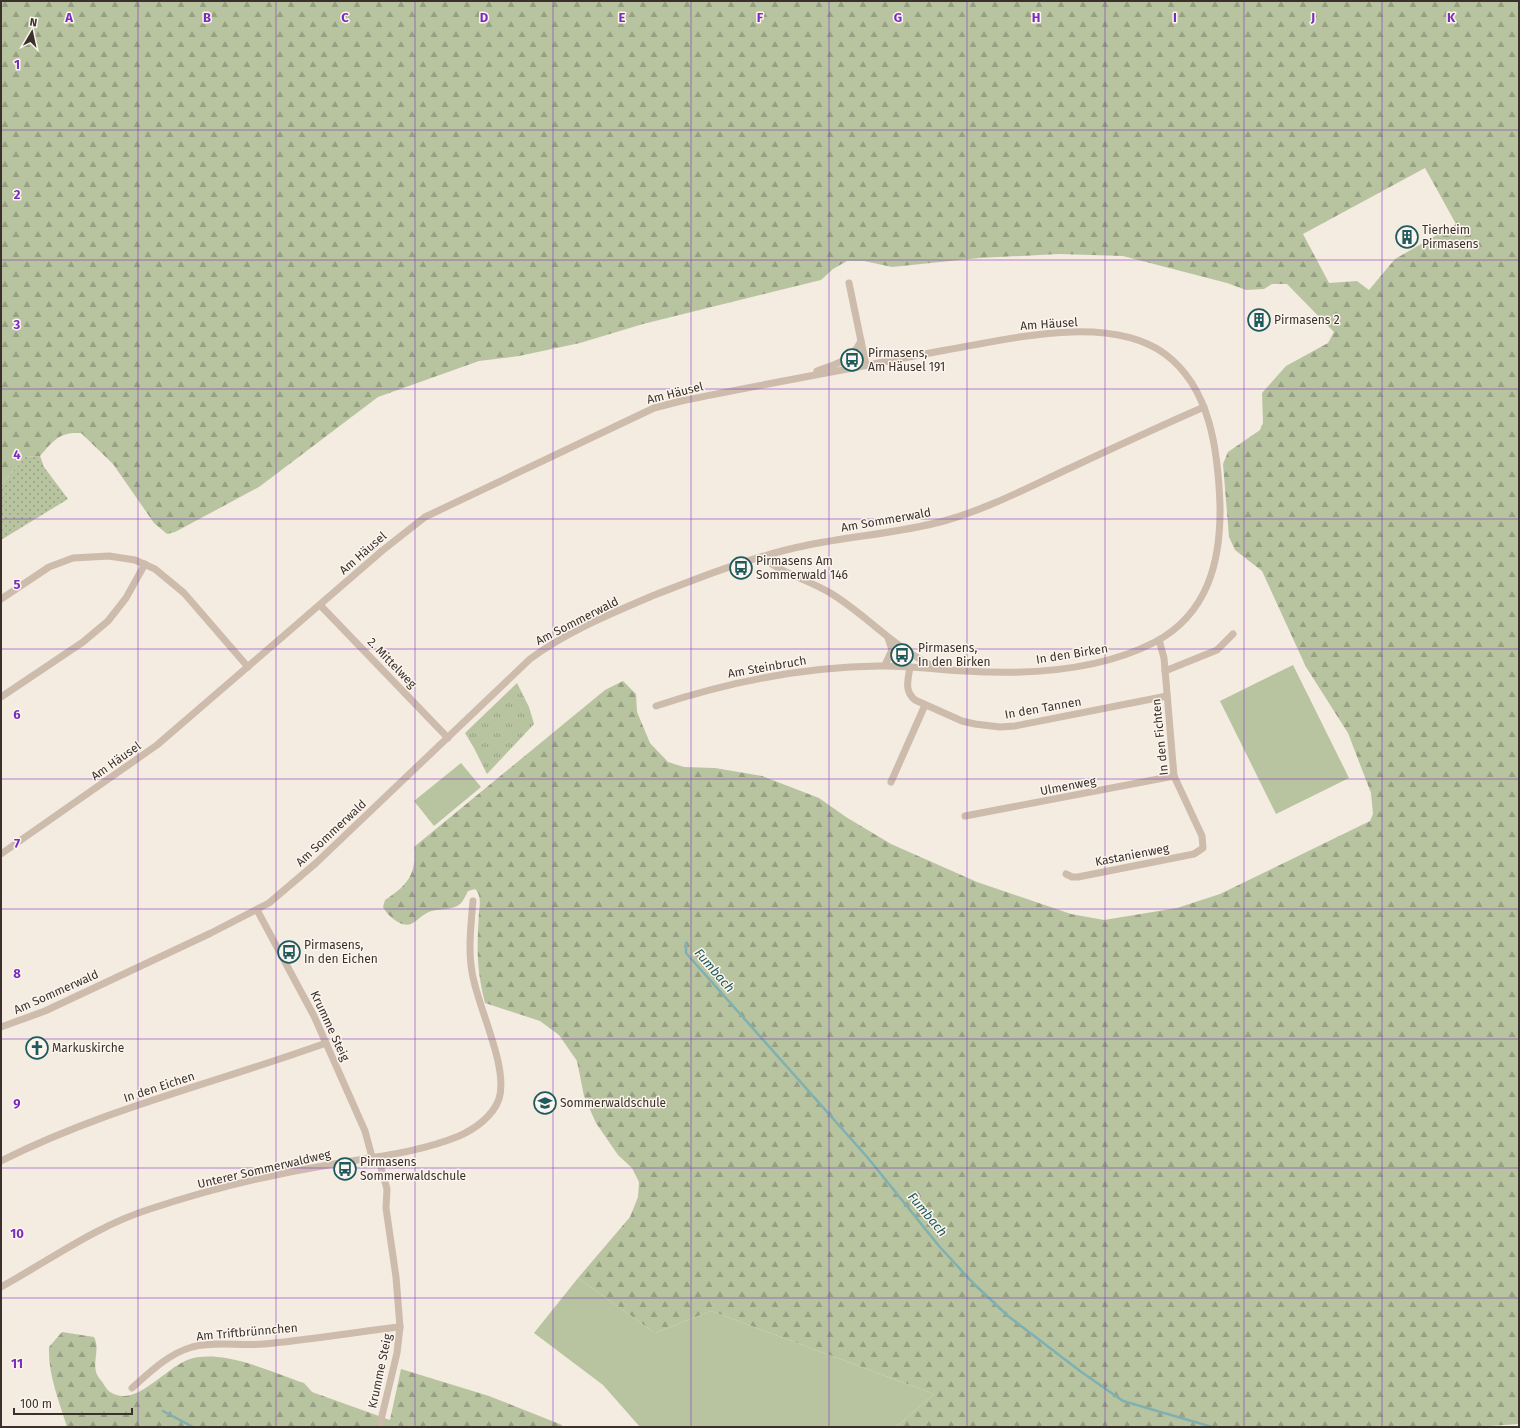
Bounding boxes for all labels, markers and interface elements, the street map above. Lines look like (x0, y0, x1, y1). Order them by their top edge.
text: A (64, 10, 73, 25)
text: B (203, 10, 211, 25)
text: C (341, 10, 349, 25)
text: D (480, 10, 489, 25)
text: E (619, 10, 626, 25)
text: F (757, 10, 764, 25)
text: G (894, 10, 902, 25)
text: H (1032, 10, 1040, 25)
text: I (1173, 10, 1177, 25)
text: J (1310, 10, 1315, 25)
text: K (1447, 10, 1456, 25)
north arrow (12, 12, 52, 52)
text: N (29, 16, 38, 30)
text: 1 (14, 57, 20, 72)
text: 2 (14, 187, 21, 202)
place label: Tierheim Pirmasens (1422, 223, 1479, 251)
building icon: Tierheim Pirmasens (1394, 224, 1420, 250)
building icon: Pirmasens 2 (1246, 307, 1272, 333)
place label: Pirmasens 2 (1274, 313, 1340, 327)
street label: Am Häusel (1020, 315, 1079, 333)
text: 3 (13, 317, 21, 332)
place label: Pirmasens, Am Häusel 191 (868, 346, 945, 374)
bus stop icon: Pirmasens, Am Häusel 191 (839, 347, 865, 373)
street label: Am Häusel (645, 379, 705, 407)
text: 4 (13, 447, 21, 462)
street label: Am Sommerwald (840, 505, 932, 535)
street label: Am Häusel (337, 528, 390, 577)
place label: Pirmasens Am Sommerwald 146 (756, 554, 848, 582)
bus stop icon: Pirmasens Am Sommerwald 146 (728, 555, 754, 581)
text: 5 (14, 577, 21, 592)
street label: Am Sommerwald (533, 594, 621, 648)
street label: 2. Mittelweg (365, 635, 420, 692)
place label: Pirmasens, In den Birken (918, 641, 991, 669)
street label: In den Birken (1035, 641, 1109, 667)
bus stop icon: Pirmasens, In den Birken (889, 642, 915, 668)
street label: Am Steinbruch (727, 653, 807, 681)
street label: In den Tannen (1004, 694, 1082, 722)
street label: In den Fichten (1149, 698, 1171, 776)
text: 6 (13, 707, 21, 722)
street label: Am Häusel (88, 738, 144, 783)
street label: Ulmenweg (1039, 774, 1098, 798)
street label: Am Sommerwald (293, 797, 369, 869)
text: 7 (14, 836, 20, 851)
street label: Kastanienweg (1094, 841, 1171, 869)
place label: Pirmasens, In den Eichen (304, 938, 378, 966)
bus stop icon: Pirmasens, In den Eichen (276, 939, 302, 965)
water label: Fumbach (692, 945, 738, 995)
text: 8 (13, 966, 21, 981)
street label: Am Sommerwald (12, 967, 100, 1017)
street label: Krumme Steig (308, 989, 353, 1064)
church icon: Markuskirche (24, 1035, 50, 1061)
place label: Markuskirche (52, 1041, 124, 1055)
street label: In den Eichen (122, 1069, 196, 1105)
school or university icon: Sommerwaldschule (532, 1090, 558, 1116)
text: 9 (13, 1096, 21, 1111)
place label: Sommerwaldschule (560, 1096, 666, 1110)
street label: Unterer Sommerwaldweg (196, 1147, 333, 1191)
place label: Pirmasens Sommerwaldschule (360, 1155, 466, 1183)
bus stop icon: Pirmasens Sommerwaldschule (332, 1156, 358, 1182)
water label: Fumbach (905, 1189, 950, 1239)
text: 10 (10, 1226, 24, 1241)
street label: Am Triftbrünnchen (196, 1321, 298, 1343)
street label: Krumme Steig (365, 1332, 395, 1410)
text: 11 (11, 1356, 23, 1371)
scale bar (14, 1390, 132, 1416)
text: 100 m (20, 1397, 52, 1411)

